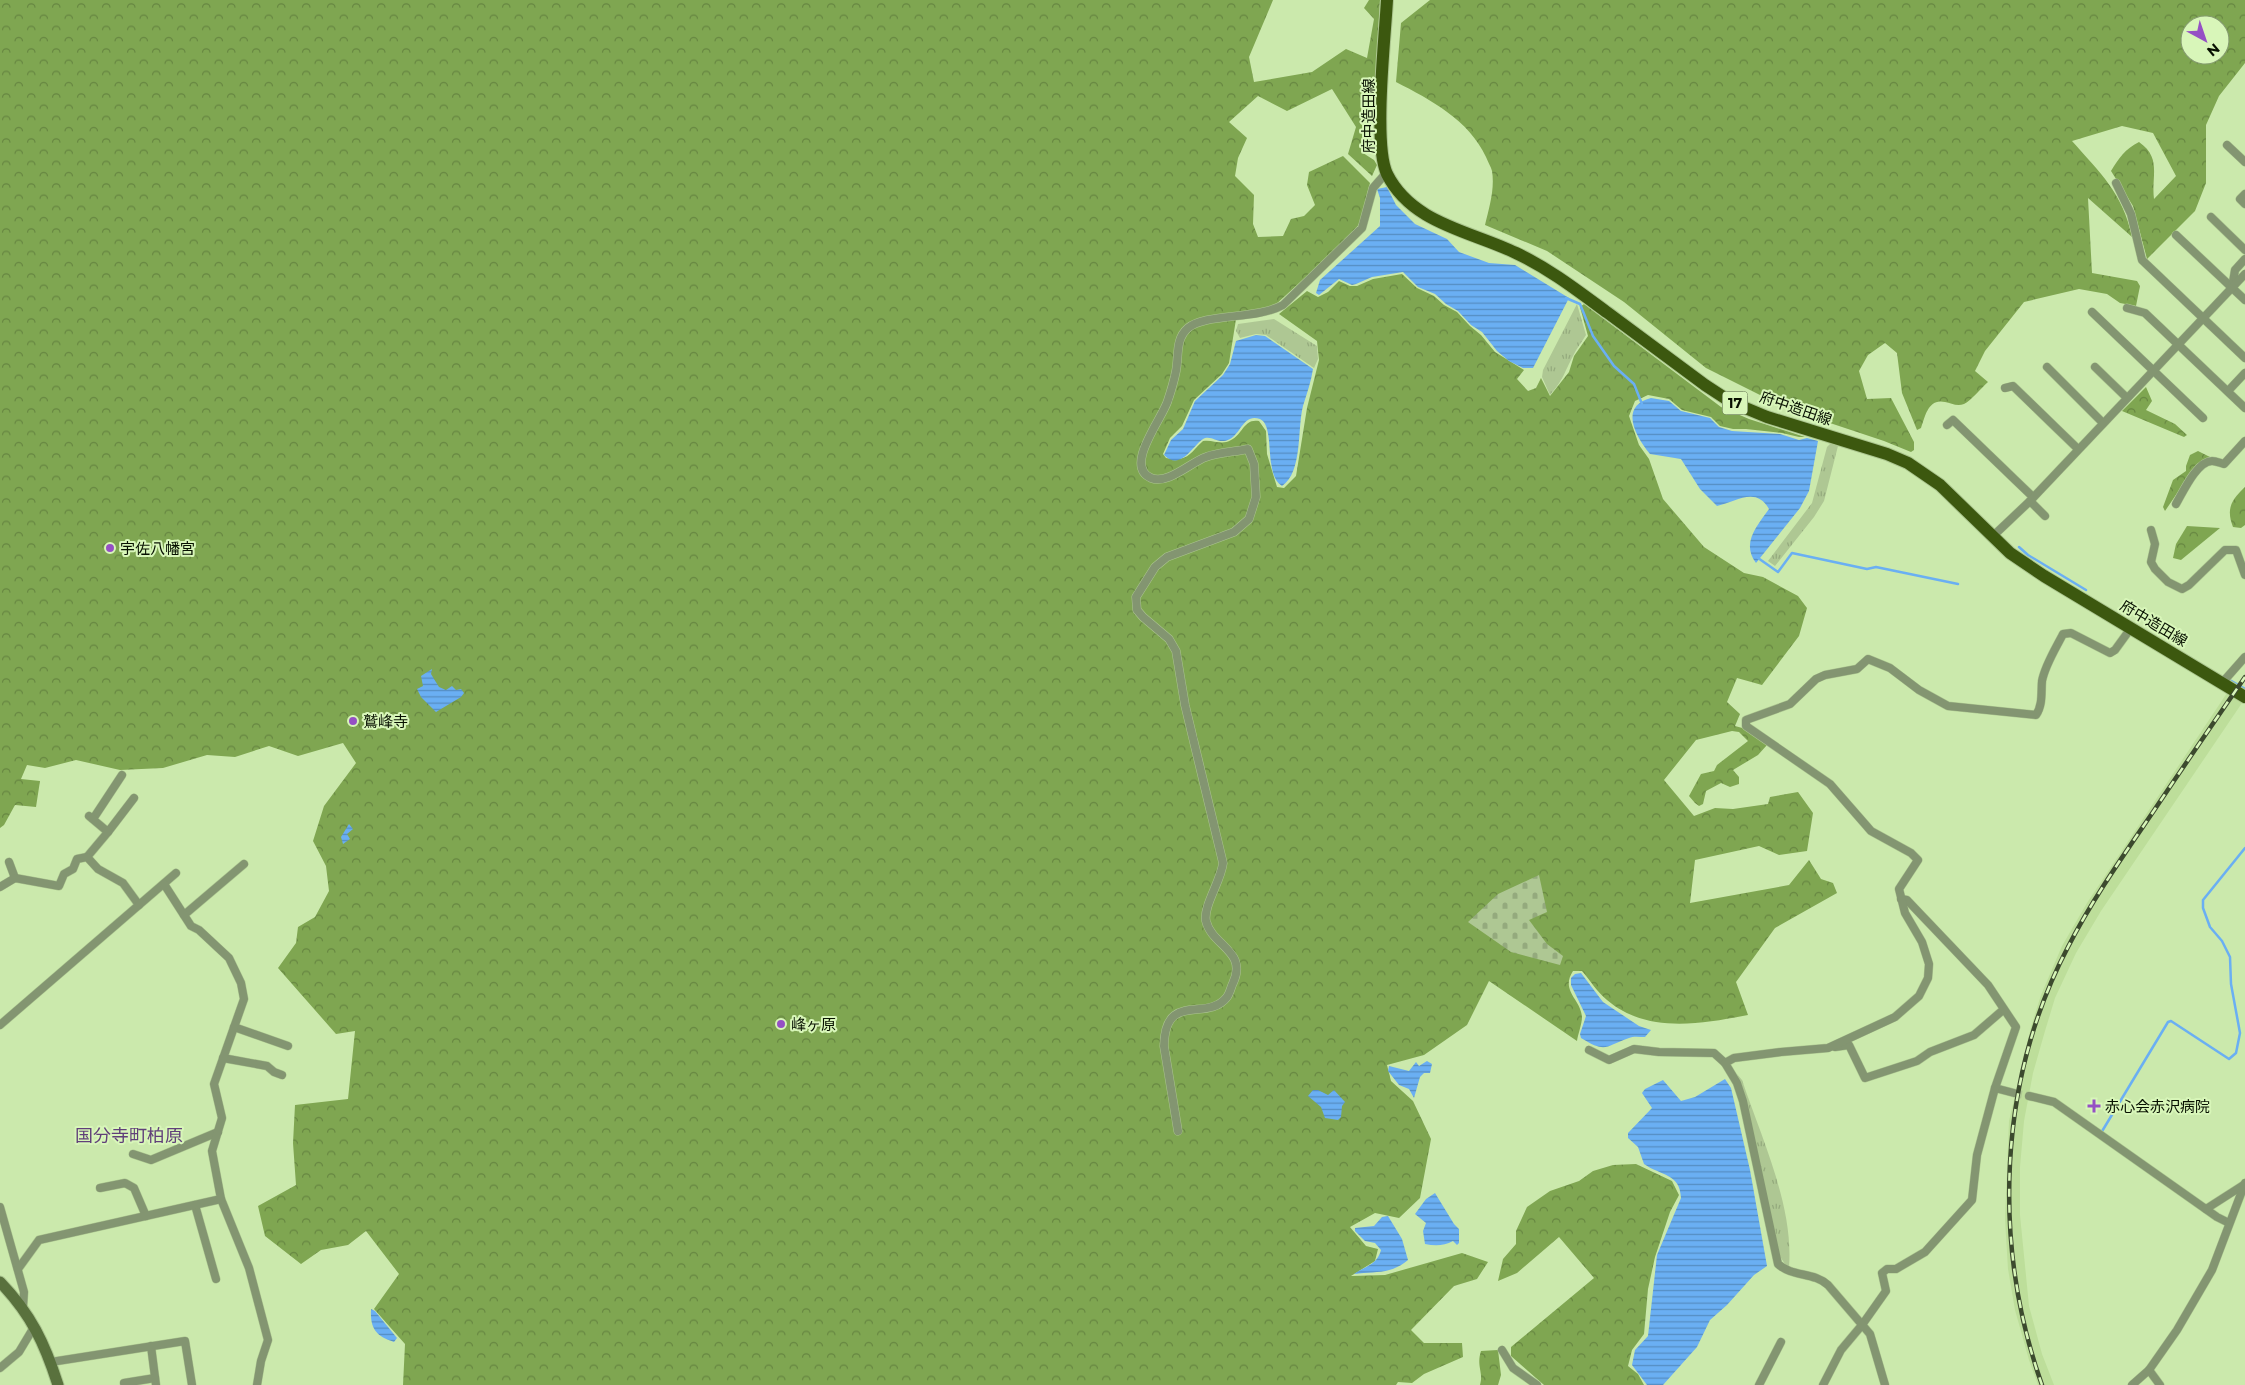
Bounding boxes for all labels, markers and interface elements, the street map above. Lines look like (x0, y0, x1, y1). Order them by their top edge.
north arrow (2180, 15, 2230, 65)
text: N (2203, 39, 2223, 60)
street label: 府中造田線 (1359, 78, 1378, 154)
street label: 府中造田線 (1757, 387, 1835, 429)
road number: 17 (1722, 392, 1748, 414)
place label: 宇佐八幡宮 (120, 539, 195, 558)
marker: 宇佐八幡宮 (104, 542, 116, 554)
street label: 府中造田線 (2117, 596, 2191, 650)
place label: 鷲峰寺 (363, 712, 408, 731)
marker: 鷲峰寺 (347, 715, 359, 727)
place label: 峰ヶ原 (791, 1015, 836, 1034)
marker: 峰ヶ原 (775, 1018, 787, 1030)
place label: 赤心会赤沢病院 (2105, 1097, 2210, 1116)
marker: 赤心会赤沢病院 (2087, 1099, 2101, 1113)
district label: 国分寺町柏原 (75, 1125, 183, 1147)

